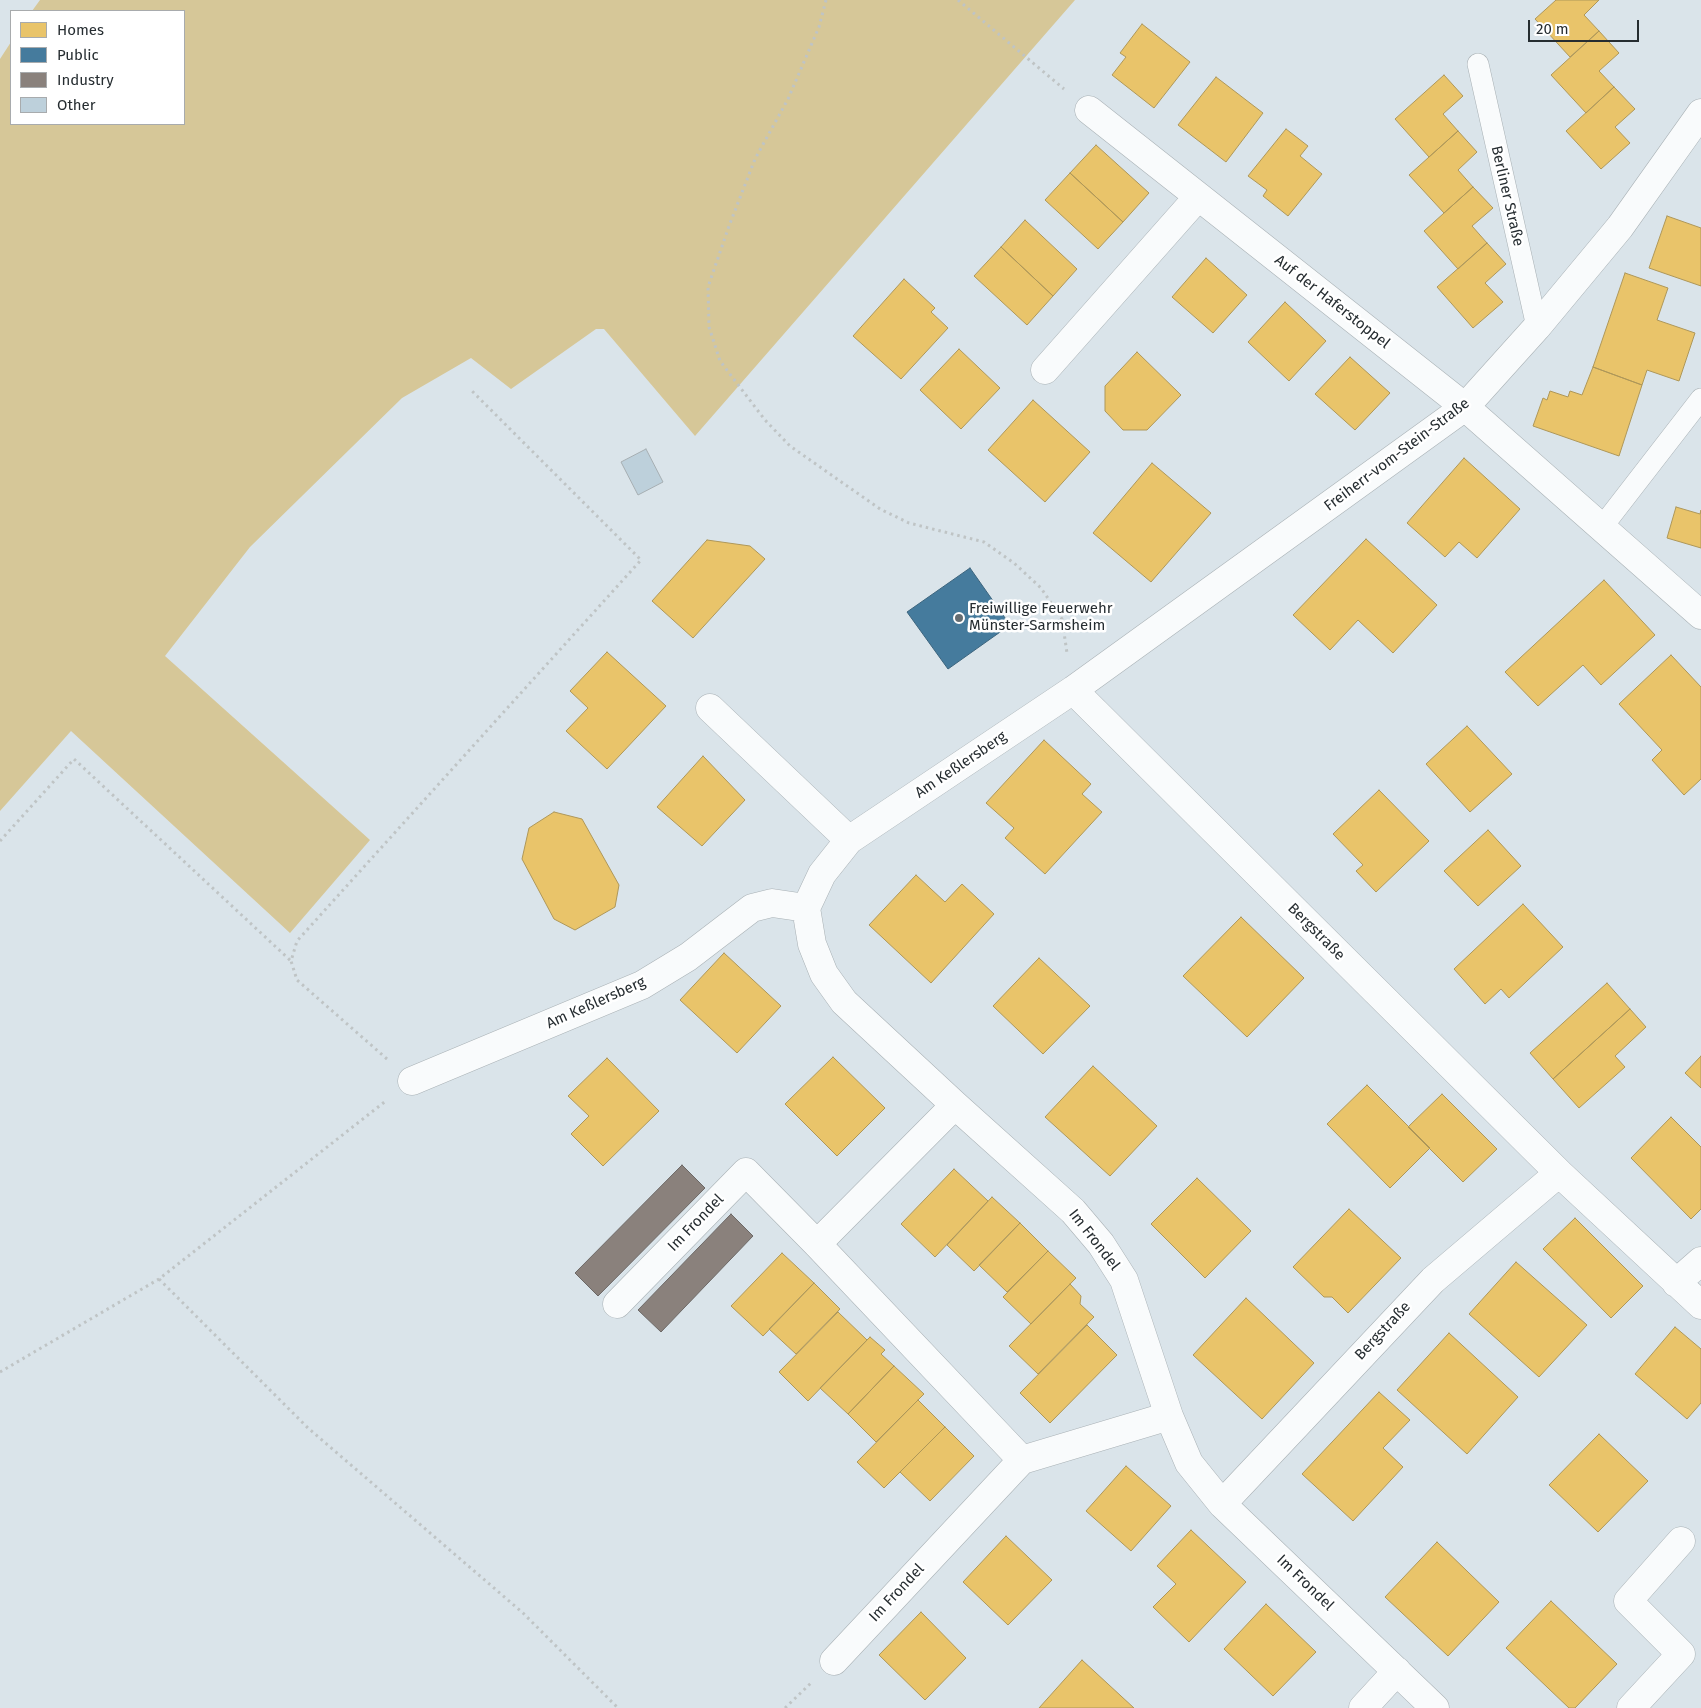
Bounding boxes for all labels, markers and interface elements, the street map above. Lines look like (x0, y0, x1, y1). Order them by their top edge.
legend (10, 10, 185, 125)
scale bar (1531, 10, 1642, 42)
text: 20 m (1536, 20, 1569, 38)
text: Homes (57, 21, 104, 39)
text: Public (57, 46, 99, 64)
text: Industry (57, 71, 114, 89)
text: Other (57, 96, 96, 114)
street label: Berliner Straße (1487, 144, 1527, 248)
street label: Auf der Haferstoppel (1271, 251, 1393, 353)
street label: Freiherr-vom-Stein-Straße (1321, 395, 1473, 515)
place label: Freiwillige Feuerwehr Münster-Sarmsheim (969, 600, 1113, 635)
marker: Freiwillige Feuerwehr Münster-Sarmsheim (953, 612, 965, 624)
street label: Am Keßlersberg (912, 728, 1010, 802)
street label: Bergstraße (1284, 900, 1348, 964)
street label: Am Keßlersberg (544, 973, 648, 1033)
street label: Im Frondel (664, 1191, 728, 1255)
street label: Im Frondel (1065, 1206, 1123, 1274)
street label: Bergstraße (1351, 1298, 1415, 1364)
street label: Im Frondel (1273, 1551, 1337, 1615)
street label: Im Frondel (866, 1560, 928, 1626)

